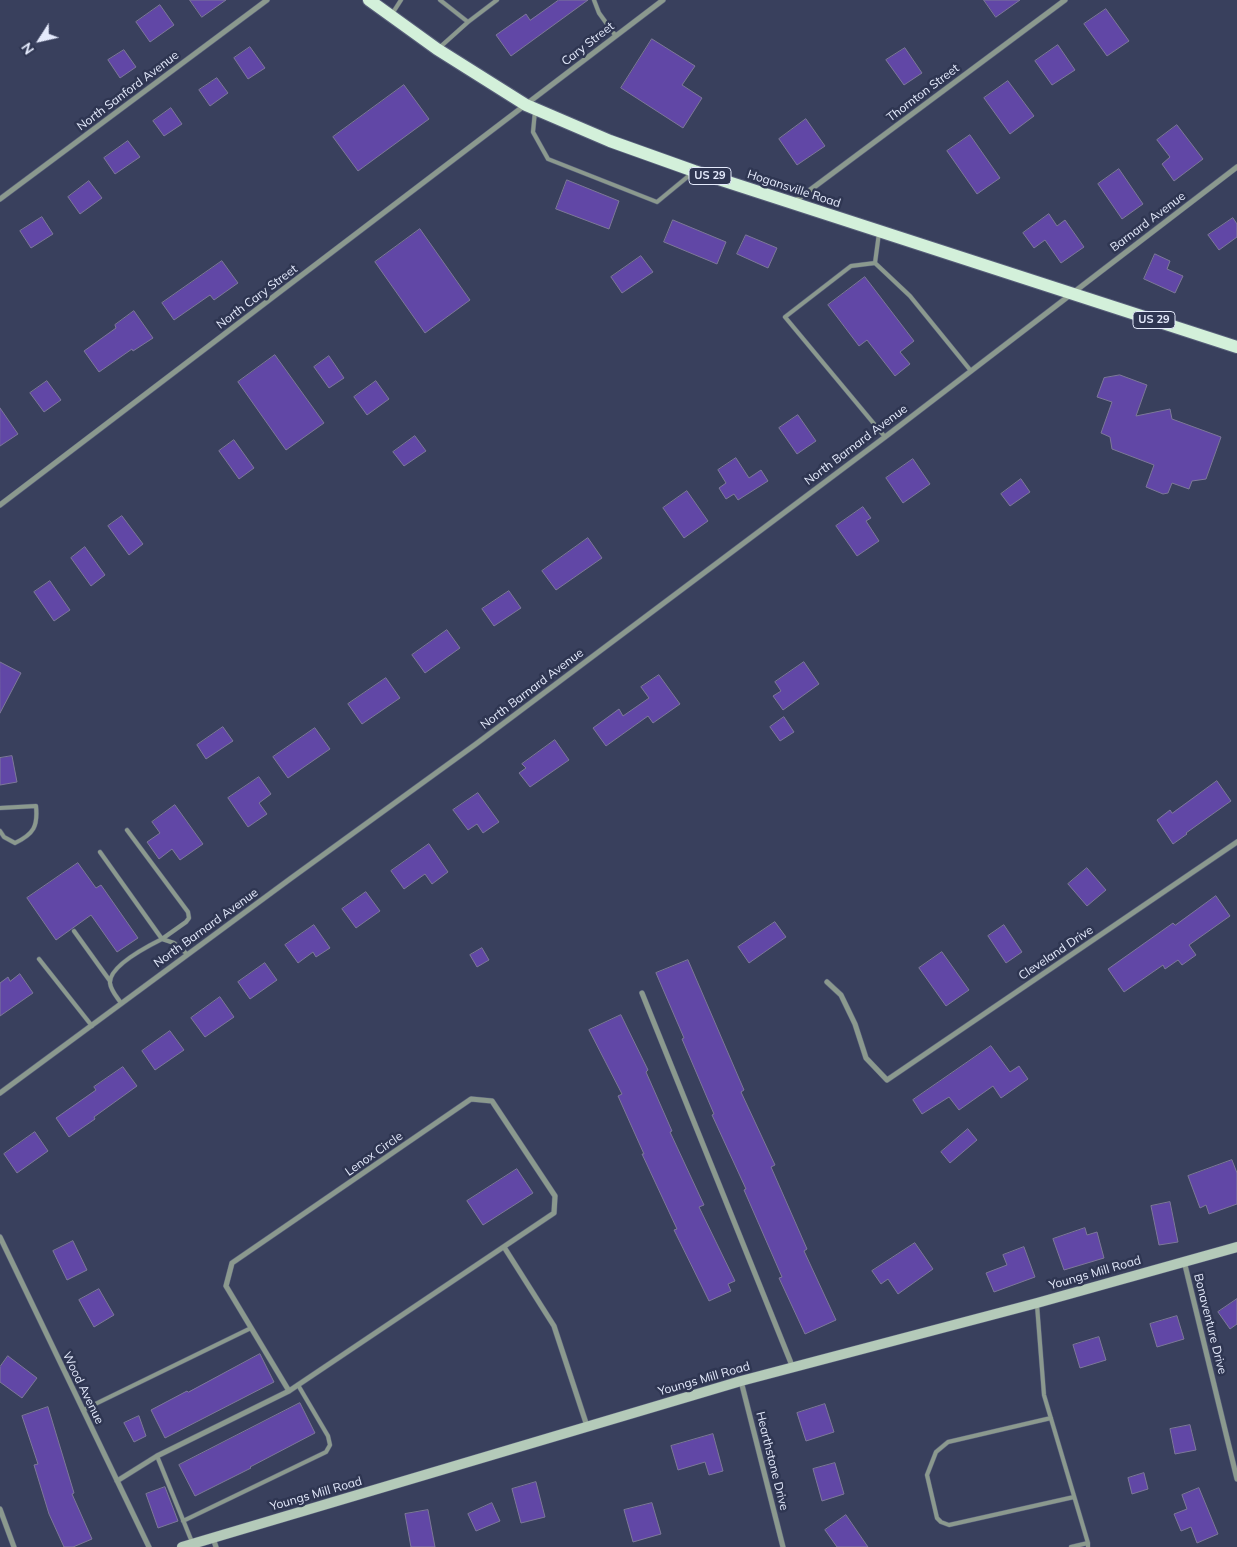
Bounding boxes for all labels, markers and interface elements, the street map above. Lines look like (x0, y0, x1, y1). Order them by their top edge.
north arrow (15, 15, 65, 65)
street label: Cary Street (559, 19, 617, 69)
text: N (17, 39, 38, 58)
street label: North Sanford Avenue (74, 48, 182, 134)
street label: Thornton Street (884, 61, 962, 125)
street label: Hogansville Road (745, 167, 843, 211)
road number: US 29 (689, 168, 731, 185)
street label: Barnard Avenue (1108, 189, 1188, 255)
street label: North Cary Street (214, 262, 300, 332)
road number: US 29 (1133, 312, 1175, 328)
street label: North Barnard Avenue (802, 402, 910, 488)
street label: North Barnard Avenue (478, 646, 586, 732)
street label: North Barnard Avenue (151, 885, 261, 971)
street label: Cleveland Drive (1016, 923, 1096, 983)
street label: Lenox Circle (342, 1129, 406, 1179)
street label: Youngs Mill Road (1047, 1253, 1143, 1293)
street label: Bonaventure Drive (1191, 1272, 1229, 1376)
street label: Wood Avenue (59, 1350, 107, 1426)
street label: Youngs Mill Road (656, 1359, 752, 1399)
street label: Hearthstone Drive (753, 1410, 791, 1512)
street label: Youngs Mill Road (268, 1474, 364, 1514)

